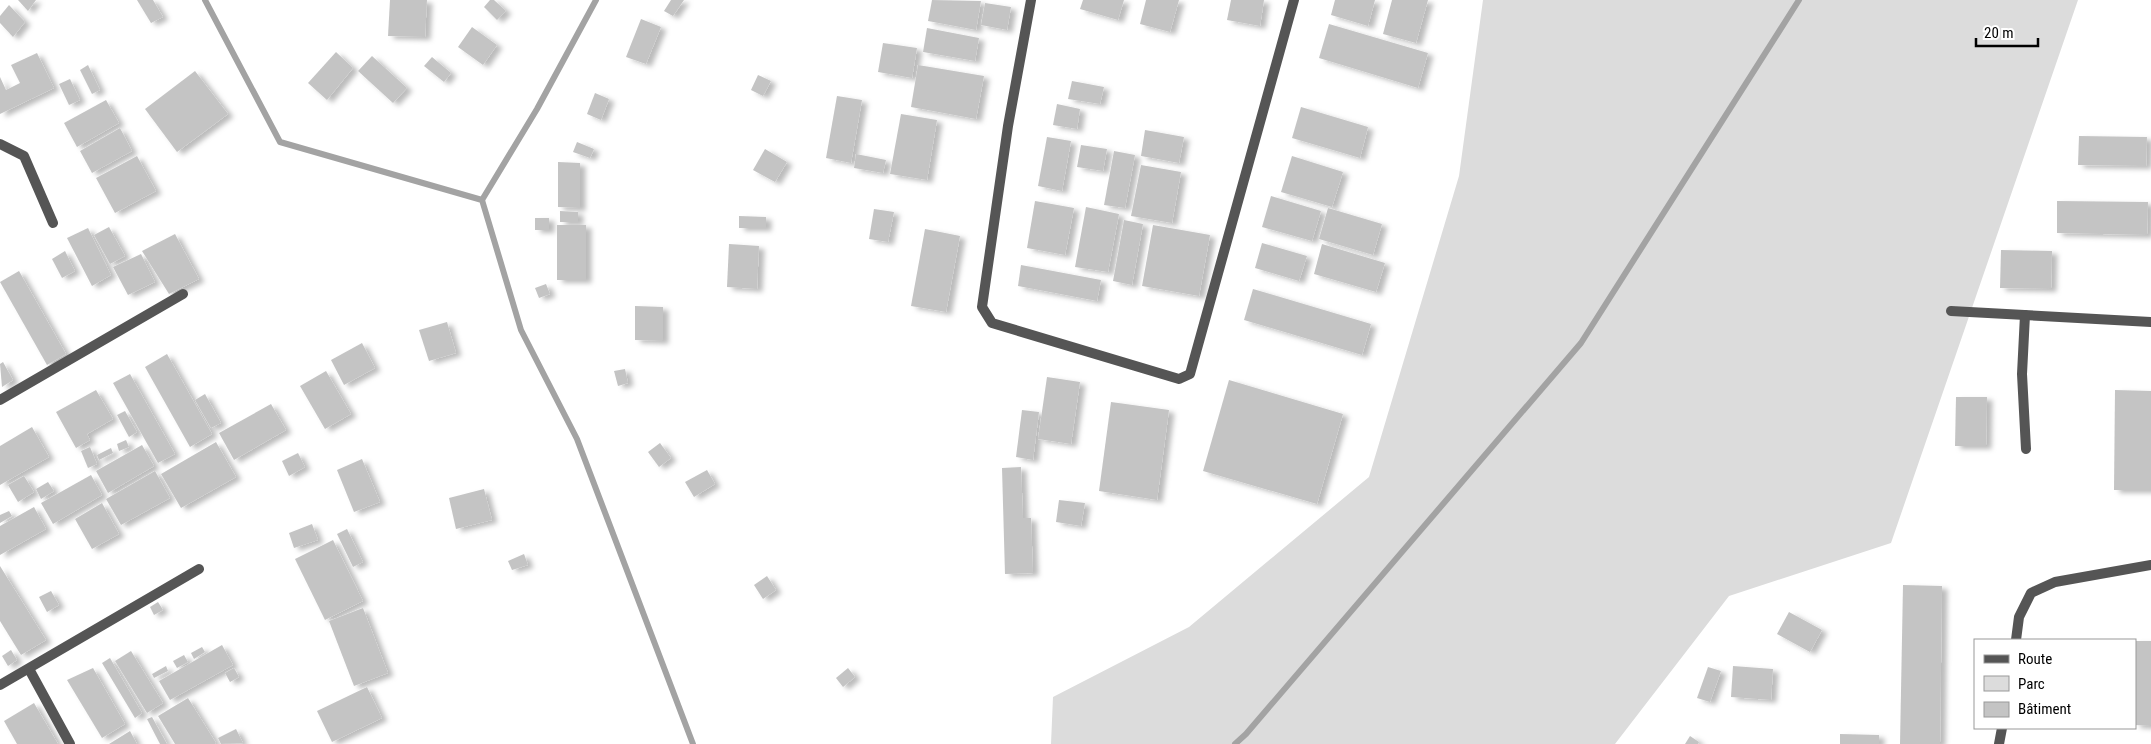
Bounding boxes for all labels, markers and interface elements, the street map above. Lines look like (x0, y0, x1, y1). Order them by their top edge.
scale bar (1976, 15, 2038, 47)
text: 20 m (1984, 24, 2014, 42)
legend (1974, 639, 2136, 729)
text: Route (2018, 650, 2052, 668)
text: Parc (2018, 675, 2045, 693)
text: Bâtiment (2018, 700, 2071, 718)

